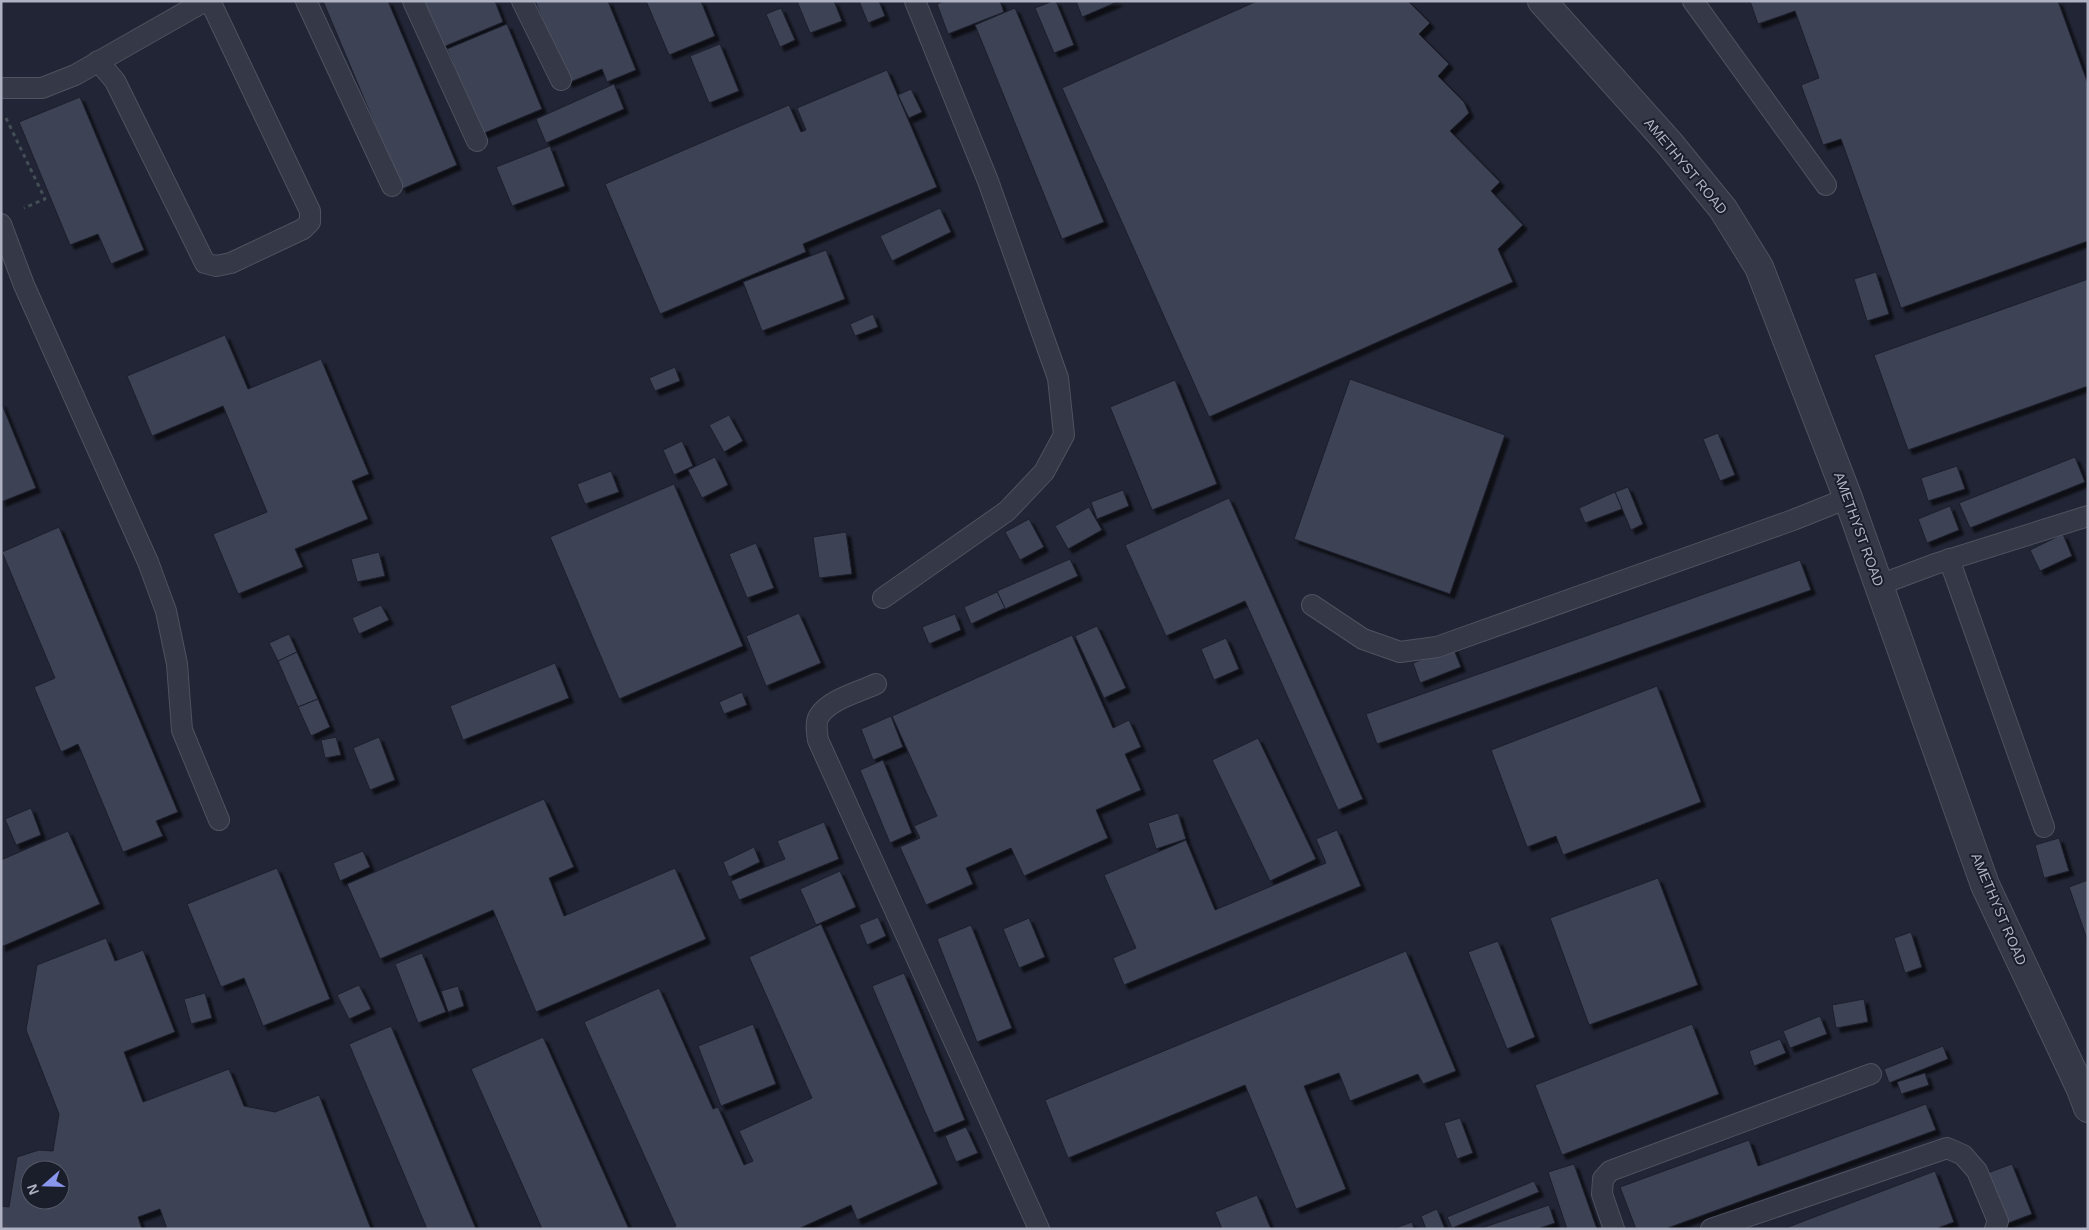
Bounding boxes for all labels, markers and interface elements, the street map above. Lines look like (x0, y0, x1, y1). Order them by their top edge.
street label: AMETHYST ROAD (1641, 115, 1731, 217)
street label: AMETHYST ROAD (1831, 470, 1887, 588)
street label: AMETHYST ROAD (1968, 851, 2030, 967)
north arrow (20, 1160, 70, 1210)
text: N (24, 1182, 42, 1197)

